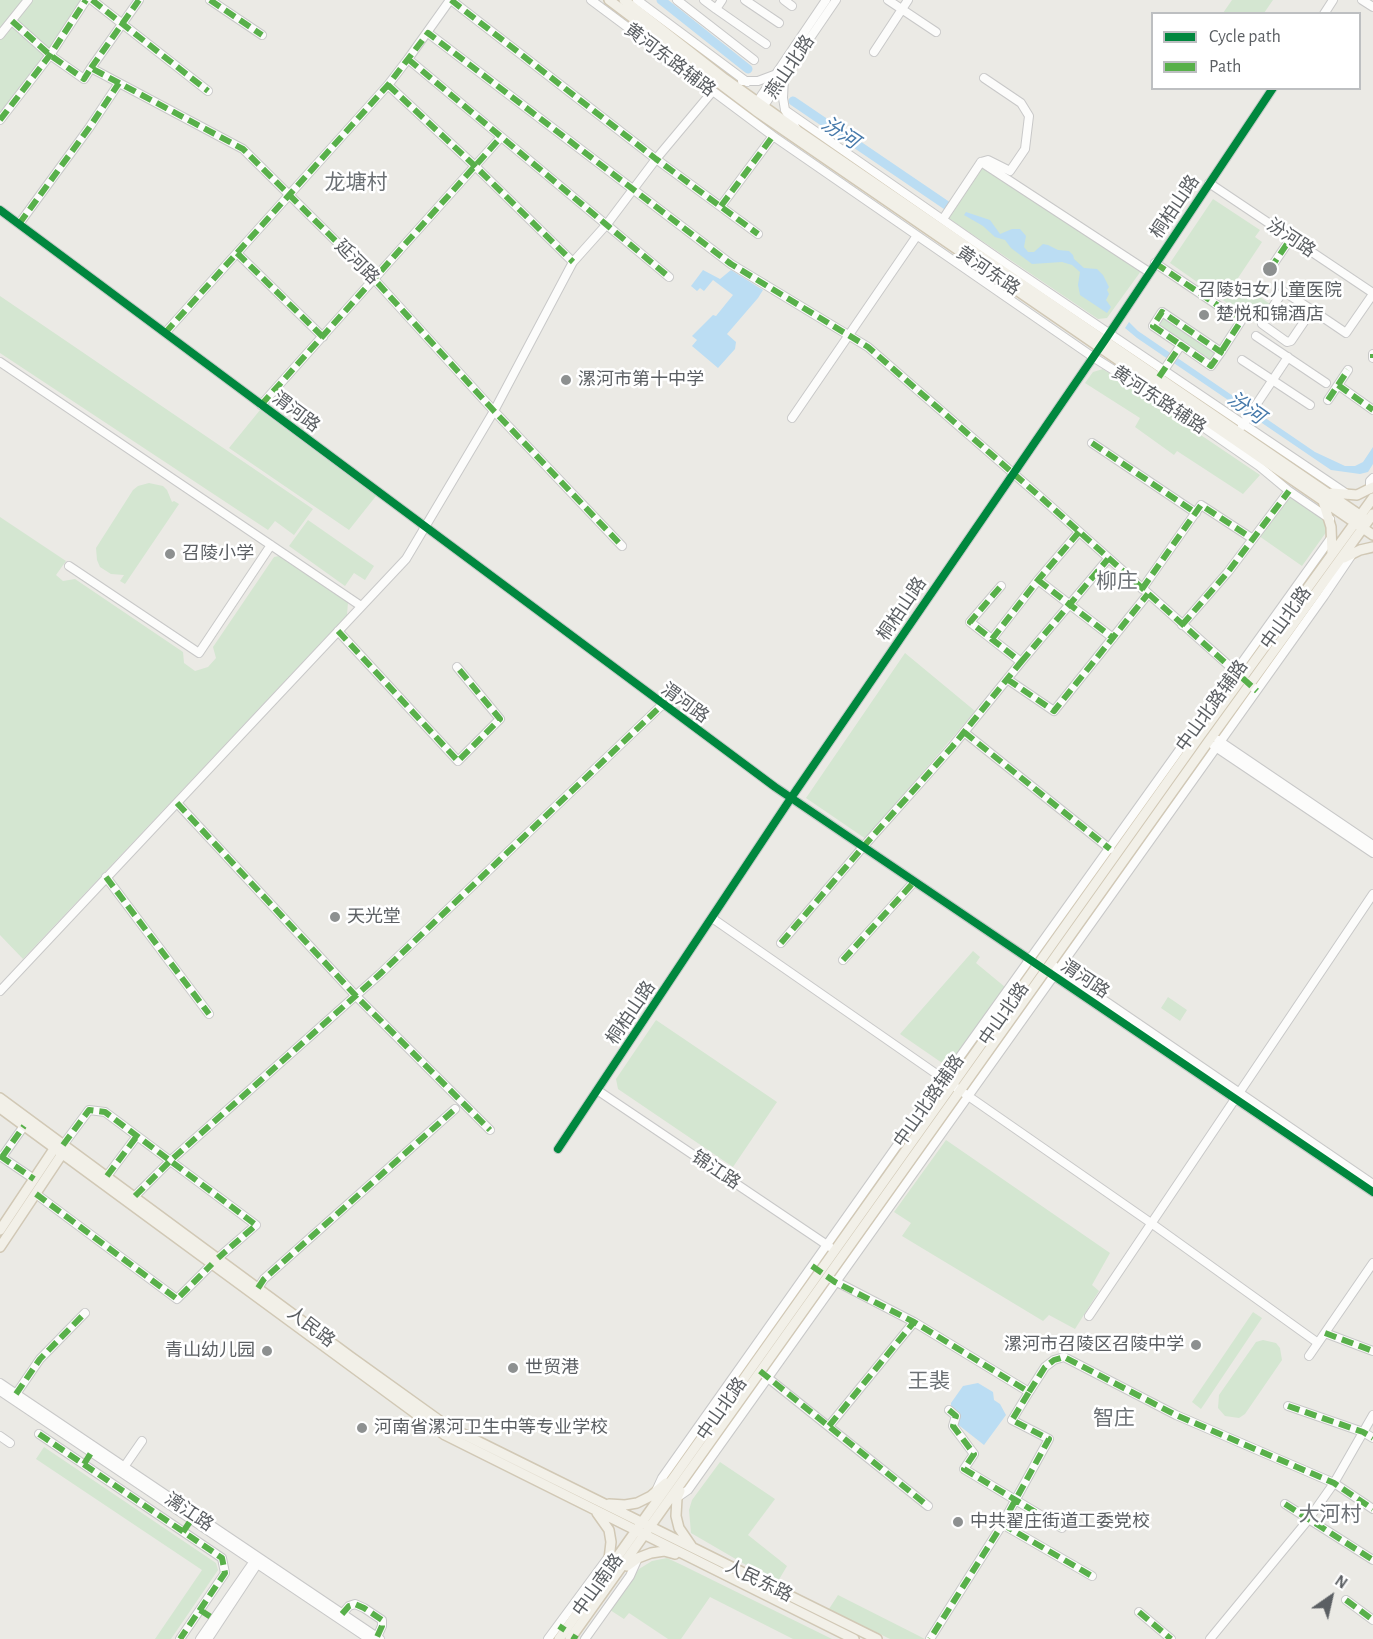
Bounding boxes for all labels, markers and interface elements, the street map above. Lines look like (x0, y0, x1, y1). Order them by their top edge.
legend (1151, 12, 1361, 90)
street label: 黄河东路辅路 (620, 19, 720, 101)
text: Cycle path (1209, 28, 1281, 46)
street label: 燕山北路 (761, 31, 819, 103)
text: Path (1209, 58, 1241, 76)
water label: 汾河 (817, 112, 863, 154)
district label: 龙塘村 (325, 170, 387, 196)
street label: 桐柏山路 (1146, 171, 1204, 243)
street label: 汾河路 (1263, 214, 1319, 262)
street label: 延河路 (330, 235, 384, 289)
street label: 黄河东路 (952, 242, 1024, 300)
marker: 召陵妇女儿童医院 (1261, 260, 1279, 278)
place label: 召陵妇女儿童医院 (1198, 280, 1342, 302)
place label: 楚悦和锦酒店 (1216, 304, 1324, 326)
marker: 楚悦和锦酒店 (1197, 308, 1211, 322)
street label: 黄河东路辅路 (1108, 362, 1210, 438)
place label: 漯河市第十中学 (578, 369, 704, 391)
marker: 漯河市第十中学 (559, 373, 573, 387)
street label: 渭河路 (268, 387, 324, 437)
water label: 汾河 (1223, 387, 1269, 429)
place label: 召陵小学 (182, 543, 254, 565)
marker: 召陵小学 (163, 547, 177, 561)
district label: 柳庄 (1096, 569, 1138, 595)
street label: 桐柏山路 (873, 573, 931, 645)
street label: 中山北路 (1256, 583, 1316, 653)
street label: 中山北路辅路 (1172, 656, 1252, 756)
street label: 渭河路 (657, 678, 713, 728)
place label: 天光堂 (347, 906, 401, 928)
marker: 天光堂 (328, 910, 342, 924)
street label: 渭河路 (1057, 955, 1113, 1003)
street label: 桐柏山路 (602, 977, 660, 1049)
street label: 中山北路 (975, 978, 1033, 1050)
street label: 中山北路辅路 (889, 1051, 969, 1151)
street label: 锦江路 (688, 1146, 744, 1194)
street label: 人民路 (283, 1302, 339, 1352)
place label: 漯河市召陵区召陵中学 (1004, 1334, 1184, 1356)
marker: 漯河市召陵区召陵中学 (1189, 1338, 1203, 1352)
place label: 青山幼儿园 (165, 1340, 255, 1362)
marker: 青山幼儿园 (260, 1344, 274, 1358)
place label: 世贸港 (525, 1357, 579, 1379)
marker: 世贸港 (506, 1361, 520, 1375)
district label: 王裴 (908, 1369, 950, 1395)
street label: 中山北路 (693, 1373, 751, 1445)
district label: 智庄 (1093, 1406, 1135, 1432)
place label: 河南省漯河卫生中等专业学校 (374, 1417, 608, 1439)
marker: 河南省漯河卫生中等专业学校 (355, 1421, 369, 1435)
street label: 漓江路 (161, 1488, 217, 1536)
district label: 大河村 (1299, 1502, 1361, 1528)
place label: 中共翟庄街道工委党校 (970, 1511, 1150, 1533)
marker: 中共翟庄街道工委党校 (951, 1515, 965, 1529)
street label: 中山南路 (568, 1550, 628, 1620)
street label: 人民东路 (722, 1556, 796, 1606)
north arrow (1301, 1567, 1361, 1627)
text: N (1332, 1572, 1350, 1592)

